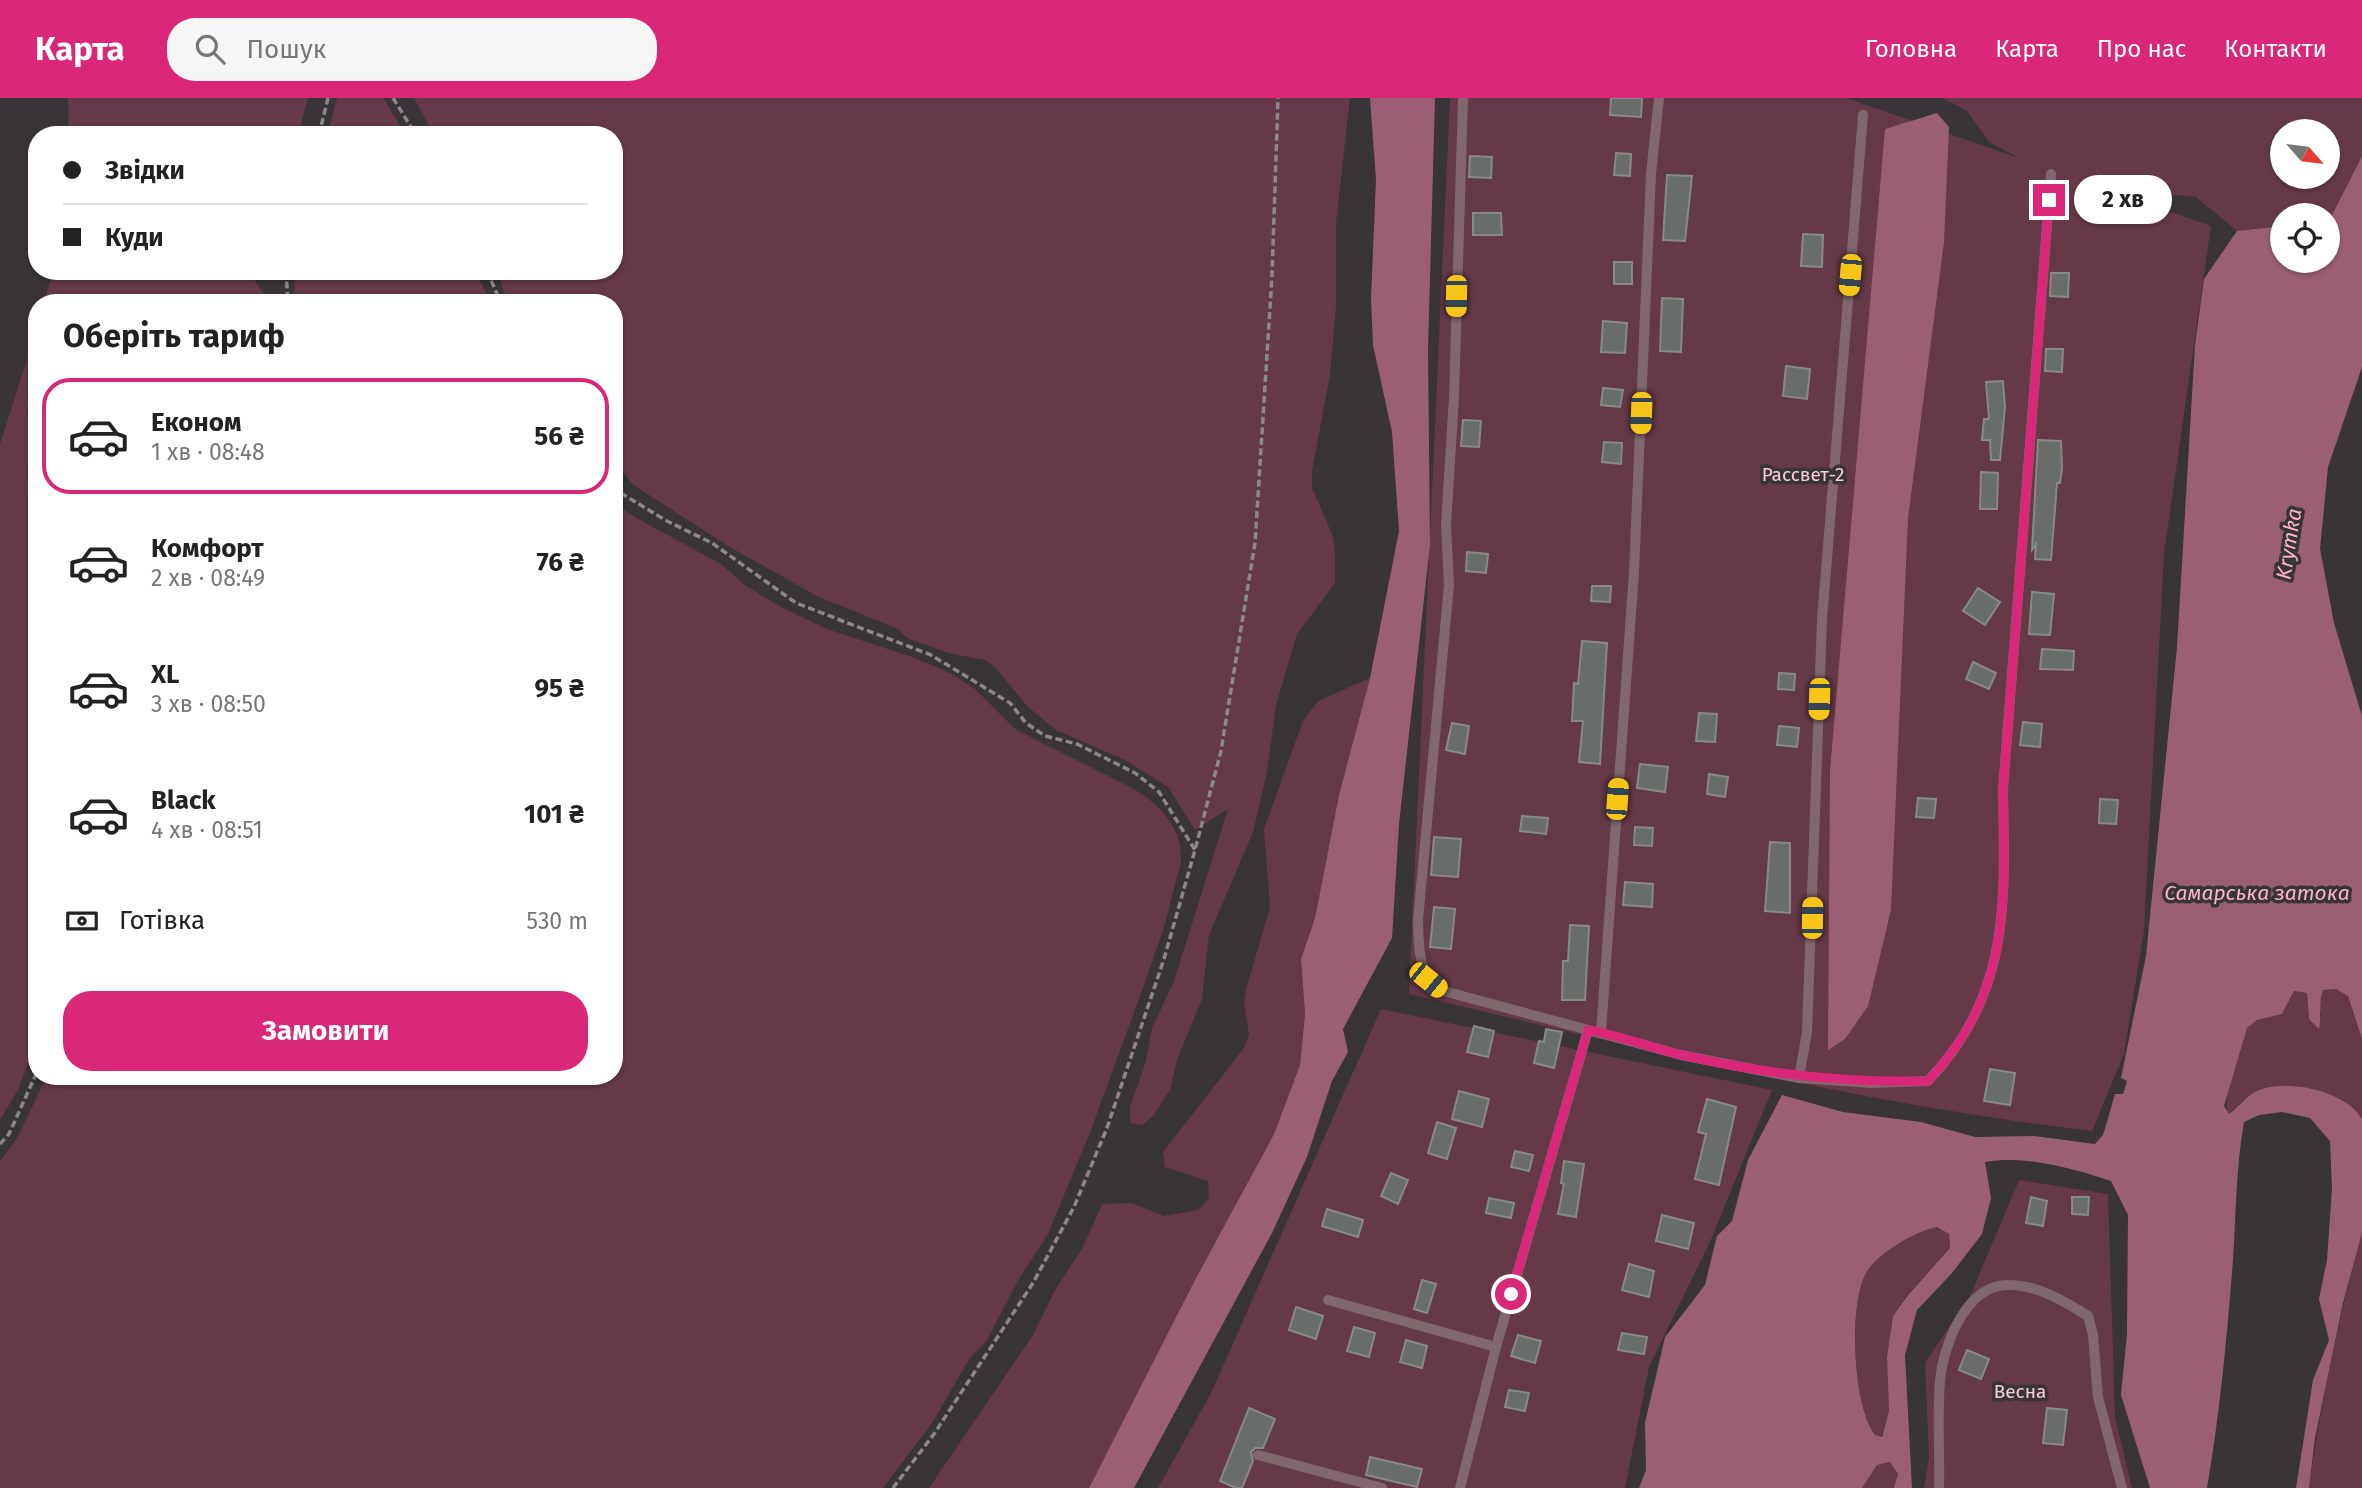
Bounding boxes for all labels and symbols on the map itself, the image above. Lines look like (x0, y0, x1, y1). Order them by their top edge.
north arrow (2270, 119, 2340, 189)
callout: 2 хв (2074, 176, 2172, 224)
route end (2033, 184, 2065, 216)
car (1838, 253, 1863, 297)
car (1446, 275, 1467, 317)
car (1630, 392, 1653, 434)
park label: Рассвет-2 (1762, 463, 1844, 486)
water label: Krymka (2271, 507, 2307, 581)
car (1808, 678, 1831, 720)
car (1606, 777, 1629, 821)
water label: Самарська затока (2164, 880, 2350, 906)
car (1802, 897, 1823, 939)
car (1406, 959, 1451, 1001)
route start (1495, 1278, 1527, 1310)
park label: Весна (1994, 1380, 2046, 1403)

